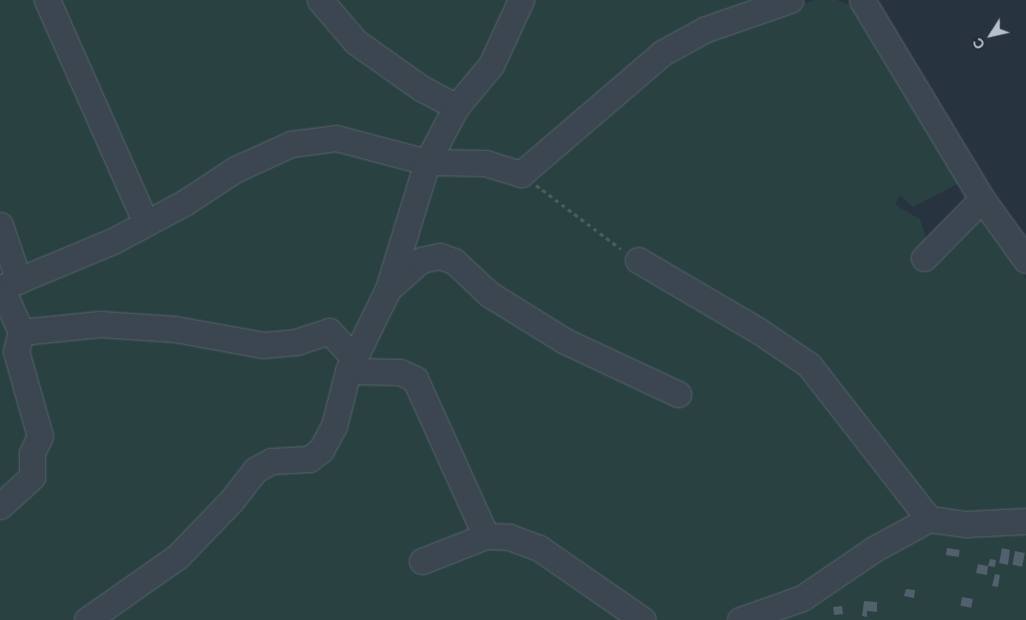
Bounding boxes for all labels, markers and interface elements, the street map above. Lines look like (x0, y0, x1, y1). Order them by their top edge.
north arrow (966, 10, 1016, 60)
text: С (969, 35, 988, 52)

